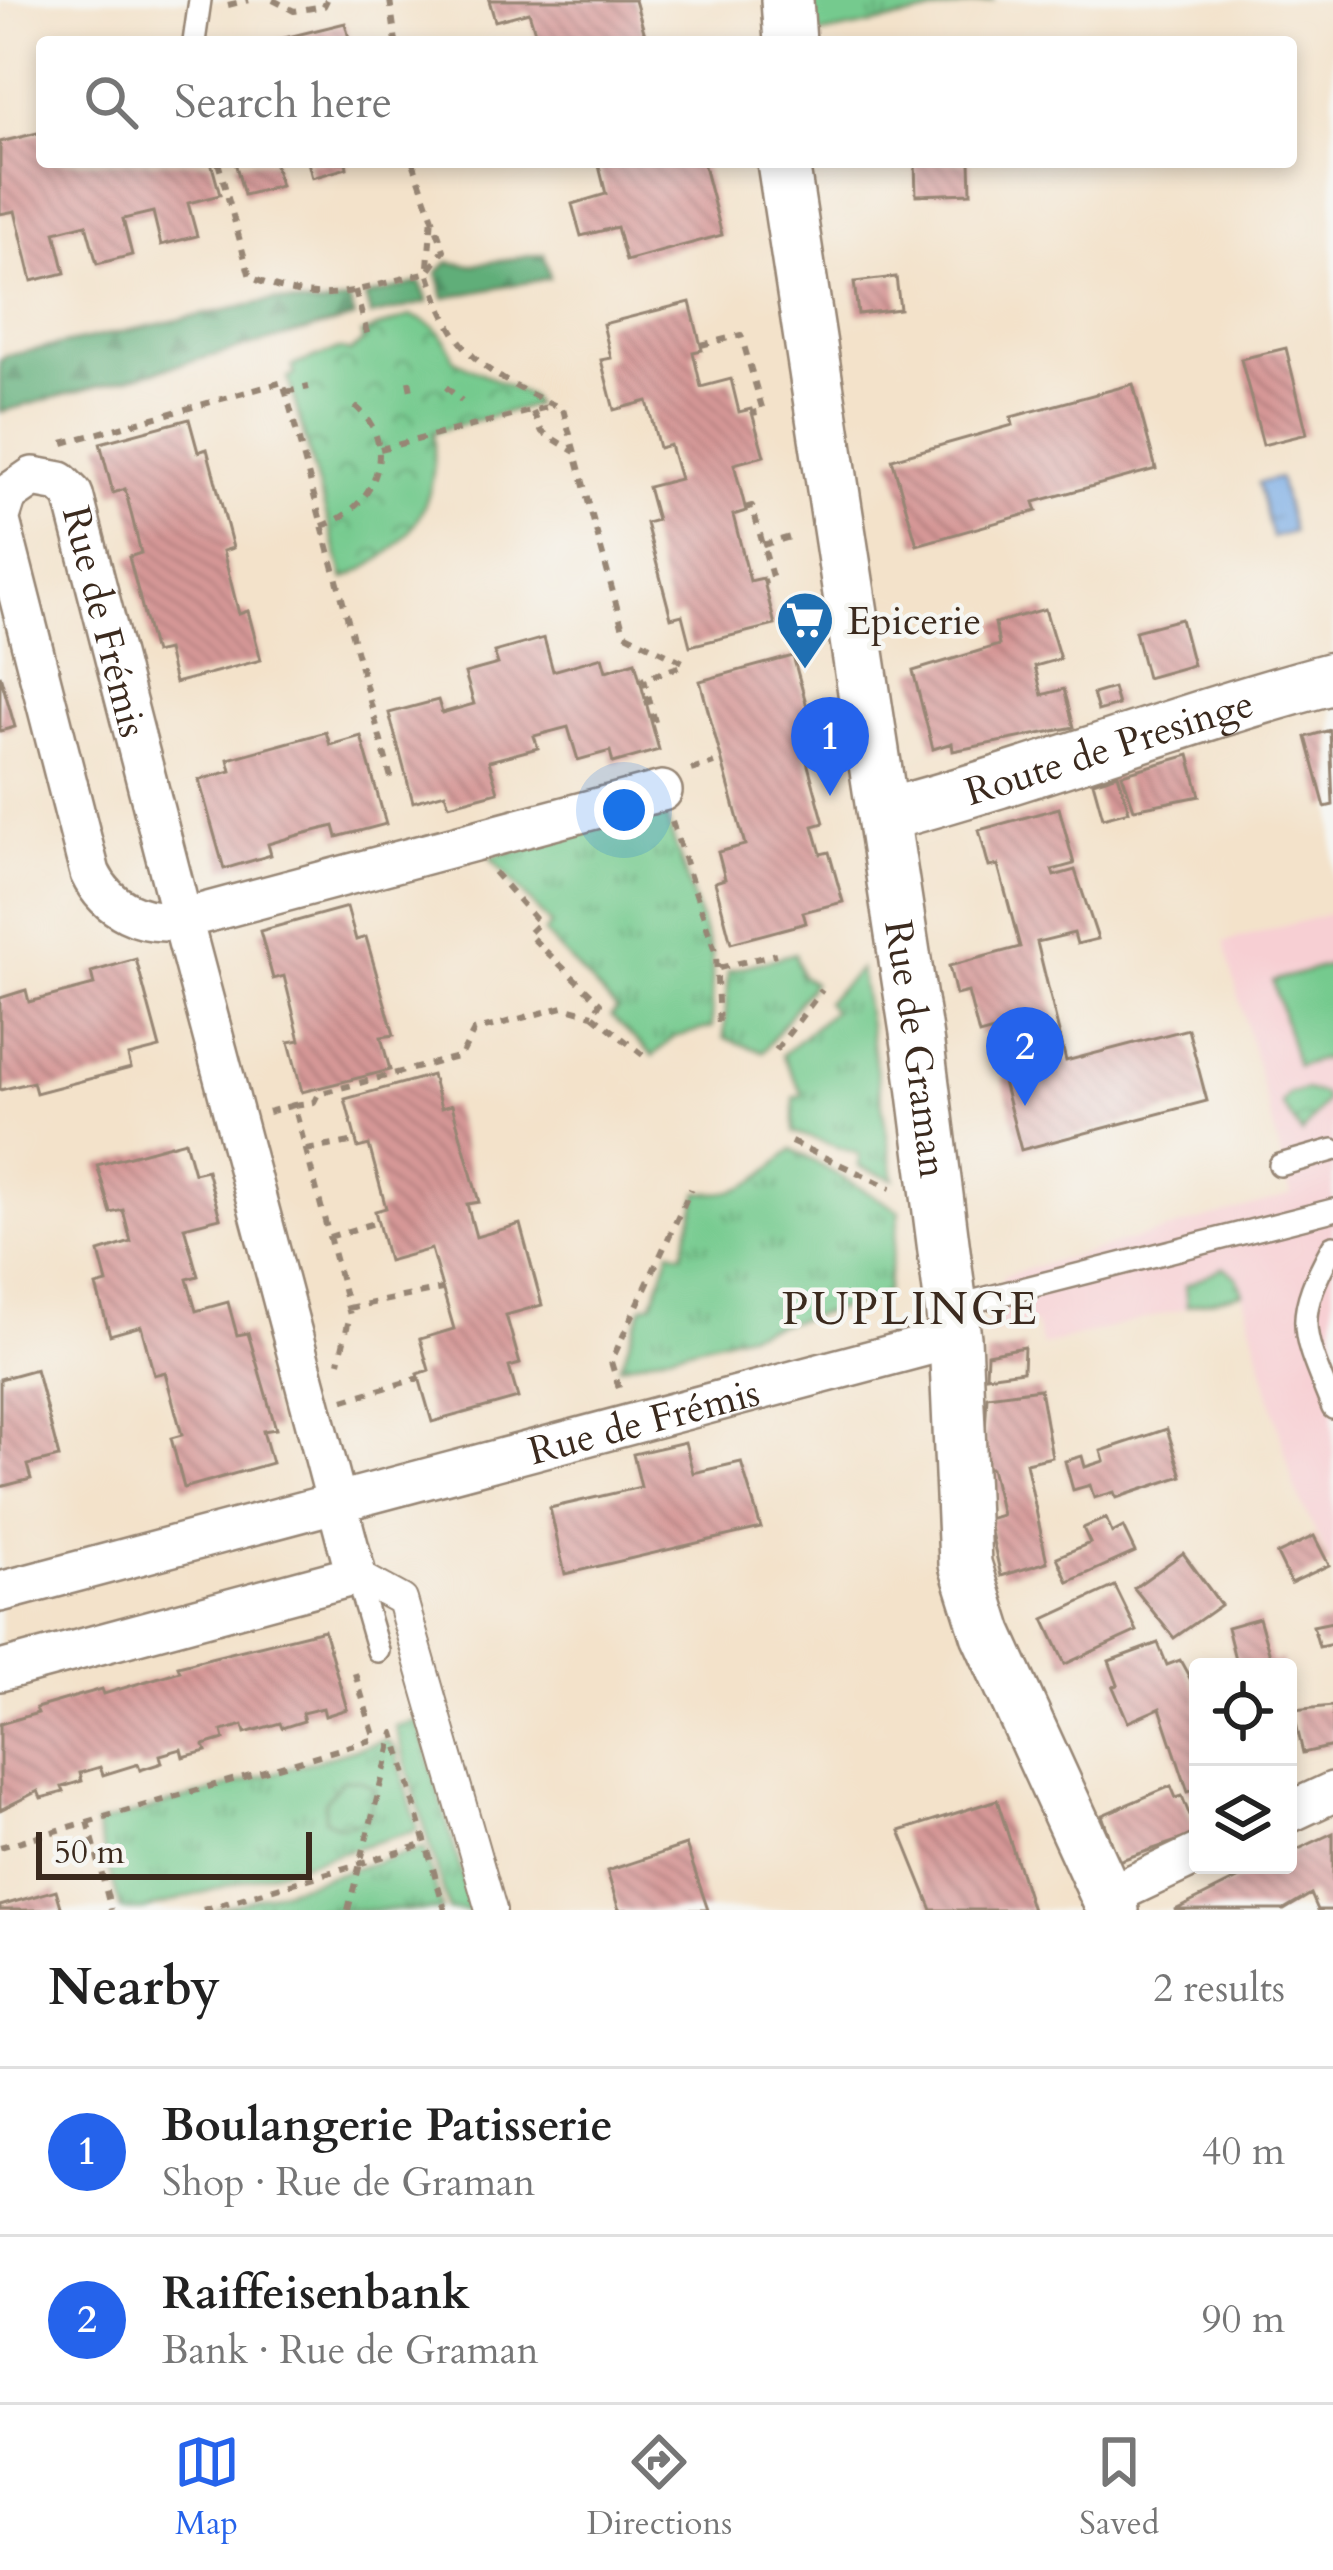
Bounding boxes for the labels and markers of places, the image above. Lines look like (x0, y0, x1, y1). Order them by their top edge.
supermarket icon: Epicerie (774, 589, 836, 671)
place label: Epicerie (847, 595, 981, 648)
pin: 1 (791, 697, 869, 796)
pin: 2 (986, 1007, 1064, 1106)

